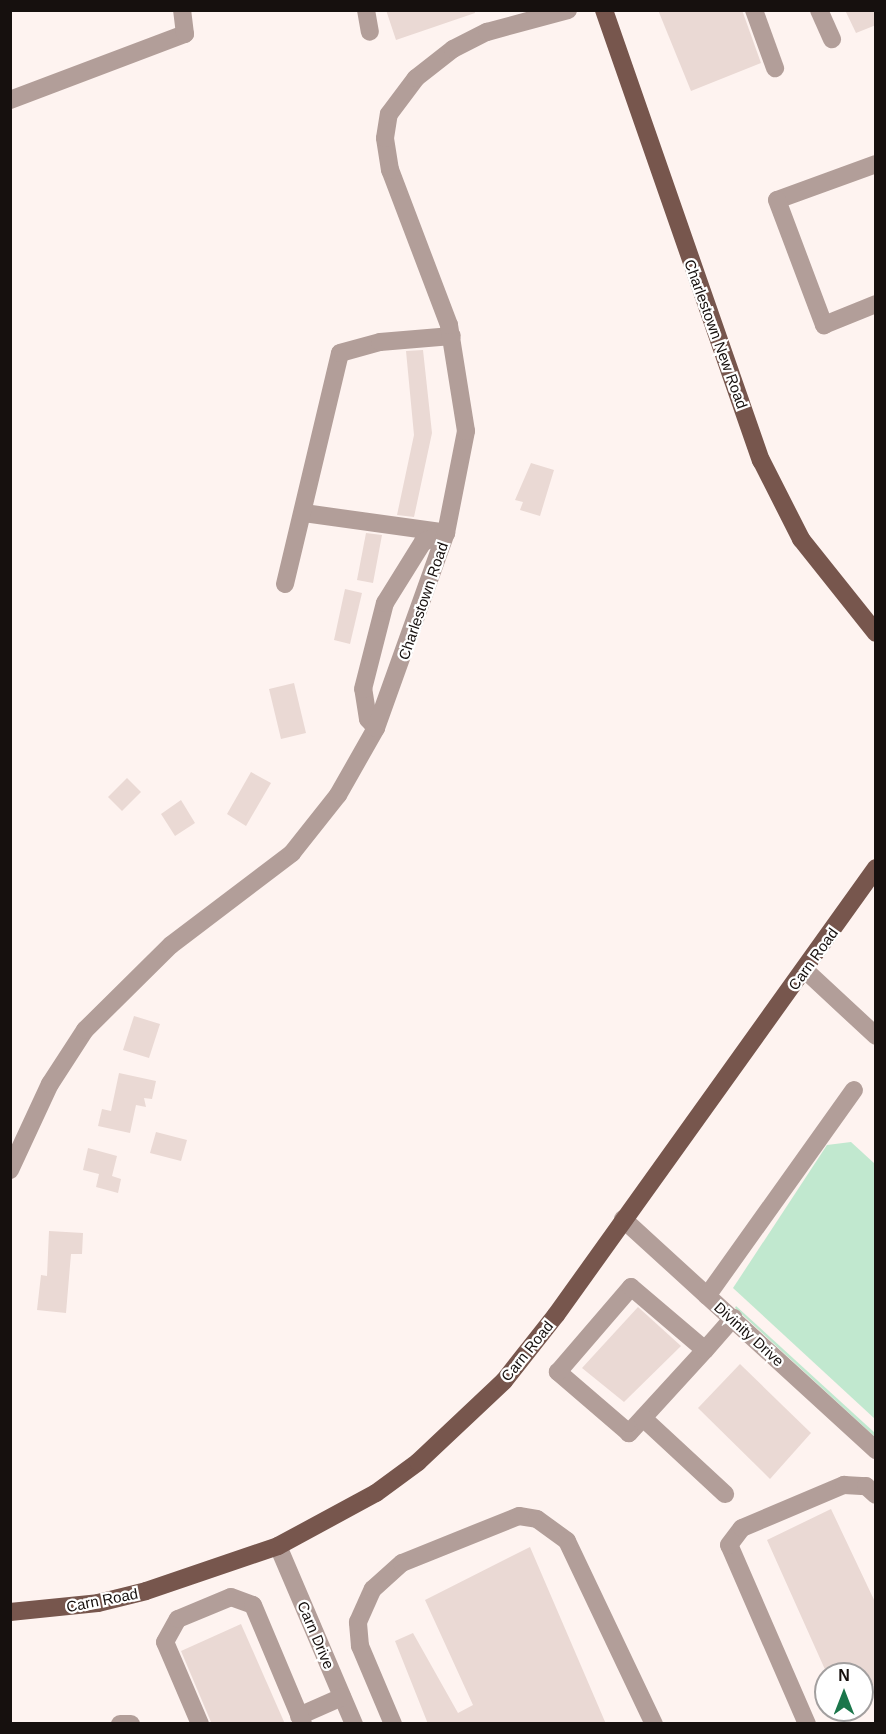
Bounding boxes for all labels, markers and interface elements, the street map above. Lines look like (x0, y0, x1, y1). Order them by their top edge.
street label: Charlestown New Road (681, 257, 751, 411)
street label: Charlestown Road (394, 540, 452, 662)
street label: Carn Road (784, 924, 842, 994)
street label: Divinity Drive (710, 1298, 788, 1370)
street label: Carn Road (497, 1317, 557, 1385)
street label: Carn Road (65, 1584, 139, 1616)
street label: Carn Drive (294, 1598, 338, 1672)
north arrow (814, 1662, 874, 1722)
text: N (838, 1667, 850, 1684)

